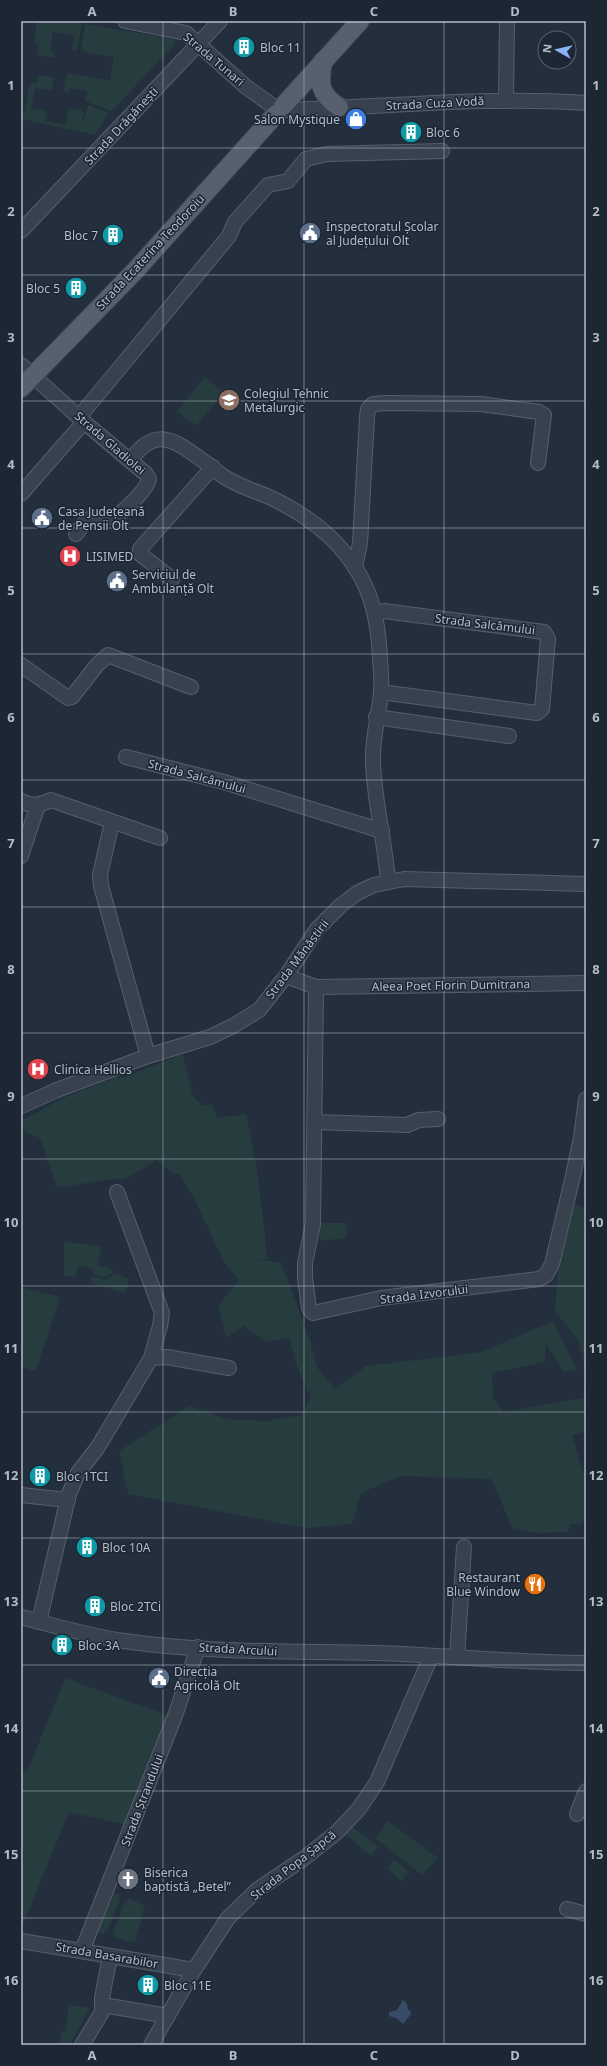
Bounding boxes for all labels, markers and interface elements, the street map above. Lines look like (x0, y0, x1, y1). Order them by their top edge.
text: A (88, 2, 97, 20)
text: B (229, 2, 237, 20)
text: C (370, 2, 378, 20)
text: D (510, 2, 520, 20)
street label: Strada Tunari (180, 28, 248, 90)
north arrow (537, 30, 577, 70)
building icon: Bloc 11 (231, 34, 257, 60)
place label: Bloc 11 (260, 39, 301, 56)
text: N (539, 43, 555, 54)
text: 1 (7, 76, 15, 94)
text: 1 (592, 76, 600, 94)
street label: Strada Drăgănești (80, 83, 162, 169)
street label: Strada Cuza Vodă (385, 92, 485, 114)
shop icon: Salon Mystique (343, 106, 369, 132)
place label: Salon Mystique (254, 111, 340, 128)
building icon: Bloc 6 (398, 119, 424, 145)
place label: Bloc 6 (426, 124, 460, 141)
street label: Strada Ecaterina Teodoroiu (92, 191, 208, 313)
text: 2 (7, 202, 15, 220)
text: 2 (592, 202, 600, 220)
place label: Inspectoratul Școlar al Județului Olt (326, 218, 439, 249)
public building icon: Inspectoratul Școlar al Județului Olt (297, 220, 323, 246)
building icon: Bloc 7 (100, 222, 126, 248)
place label: Bloc 7 (64, 227, 98, 244)
building icon: Bloc 5 (63, 275, 89, 301)
place label: Bloc 5 (26, 280, 60, 297)
text: 3 (7, 328, 15, 346)
text: 3 (592, 328, 600, 346)
place label: Colegiul Tehnic Metalurgic (244, 385, 329, 416)
school or university icon: Colegiul Tehnic Metalurgic (216, 387, 242, 413)
street label: Strada Gladiolei (71, 407, 149, 479)
text: 4 (7, 455, 15, 473)
text: 4 (592, 455, 600, 473)
place label: Casa Județeană de Pensii Olt (58, 503, 145, 534)
public building icon: Casa Județeană de Pensii Olt (29, 505, 55, 531)
hospital icon: LISIMED (57, 543, 83, 569)
place label: LISIMED (86, 548, 134, 565)
place label: Serviciul de Ambulanță Olt (132, 566, 215, 597)
public building icon: Serviciul de Ambulanță Olt (104, 568, 130, 594)
text: 5 (7, 581, 15, 599)
text: 5 (592, 581, 600, 599)
street label: Strada Salcâmului (434, 609, 536, 639)
text: 6 (7, 708, 15, 726)
text: 6 (592, 708, 600, 726)
street label: Strada Salcâmului (146, 755, 248, 797)
text: 7 (7, 834, 15, 852)
text: 7 (592, 834, 600, 852)
street label: Strada Mănăstirii (261, 916, 333, 1002)
text: 8 (7, 960, 15, 978)
text: 8 (592, 960, 600, 978)
street label: Aleea Poet Florin Dumitrana (372, 975, 530, 995)
hospital icon: Clinica Hellios (25, 1056, 51, 1082)
place label: Clinica Hellios (54, 1061, 132, 1078)
text: 9 (7, 1087, 15, 1105)
text: 9 (592, 1087, 600, 1105)
text: 10 (4, 1213, 18, 1231)
text: 10 (589, 1213, 603, 1231)
street label: Strada Izvorului (379, 1280, 469, 1308)
text: 11 (4, 1339, 18, 1357)
text: 11 (589, 1339, 603, 1357)
building icon: Bloc 1TCI (27, 1463, 53, 1489)
text: 12 (4, 1466, 18, 1484)
text: 12 (589, 1466, 603, 1484)
place label: Bloc 1TCI (56, 1468, 108, 1485)
building icon: Bloc 10A (74, 1534, 100, 1560)
place label: Bloc 10A (102, 1539, 151, 1556)
place label: Restaurant Blue Window (446, 1569, 521, 1600)
restaurant icon: Restaurant Blue Window (522, 1571, 548, 1597)
text: 13 (4, 1592, 18, 1610)
text: 13 (589, 1592, 603, 1610)
building icon: Bloc 2TCi (82, 1593, 108, 1619)
place label: Bloc 2TCi (110, 1598, 161, 1615)
building icon: Bloc 3A (49, 1632, 75, 1658)
place label: Bloc 3A (78, 1637, 120, 1654)
street label: Strada Arcului (198, 1638, 278, 1660)
place label: Direcția Agricolă Olt (174, 1663, 241, 1694)
public building icon: Direcția Agricolă Olt (146, 1665, 172, 1691)
text: 14 (4, 1719, 19, 1737)
text: 14 (589, 1719, 604, 1737)
street label: Strada Ștrandului (117, 1751, 167, 1849)
street label: Strada Popa Șapcă (247, 1826, 339, 1904)
text: 15 (4, 1845, 18, 1863)
text: 15 (589, 1845, 603, 1863)
place label: Biserica baptistă „Betel” (144, 1864, 232, 1895)
church icon: Biserica baptistă „Betel” (115, 1866, 141, 1892)
street label: Strada Basarabilor (54, 1938, 160, 1972)
text: 16 (4, 1971, 18, 1989)
text: 16 (589, 1971, 603, 1989)
building icon: Bloc 11E (135, 1972, 161, 1998)
place label: Bloc 11E (164, 1977, 211, 1994)
text: A (88, 2046, 97, 2064)
text: B (229, 2046, 237, 2064)
text: C (370, 2046, 378, 2064)
text: D (510, 2046, 520, 2064)

